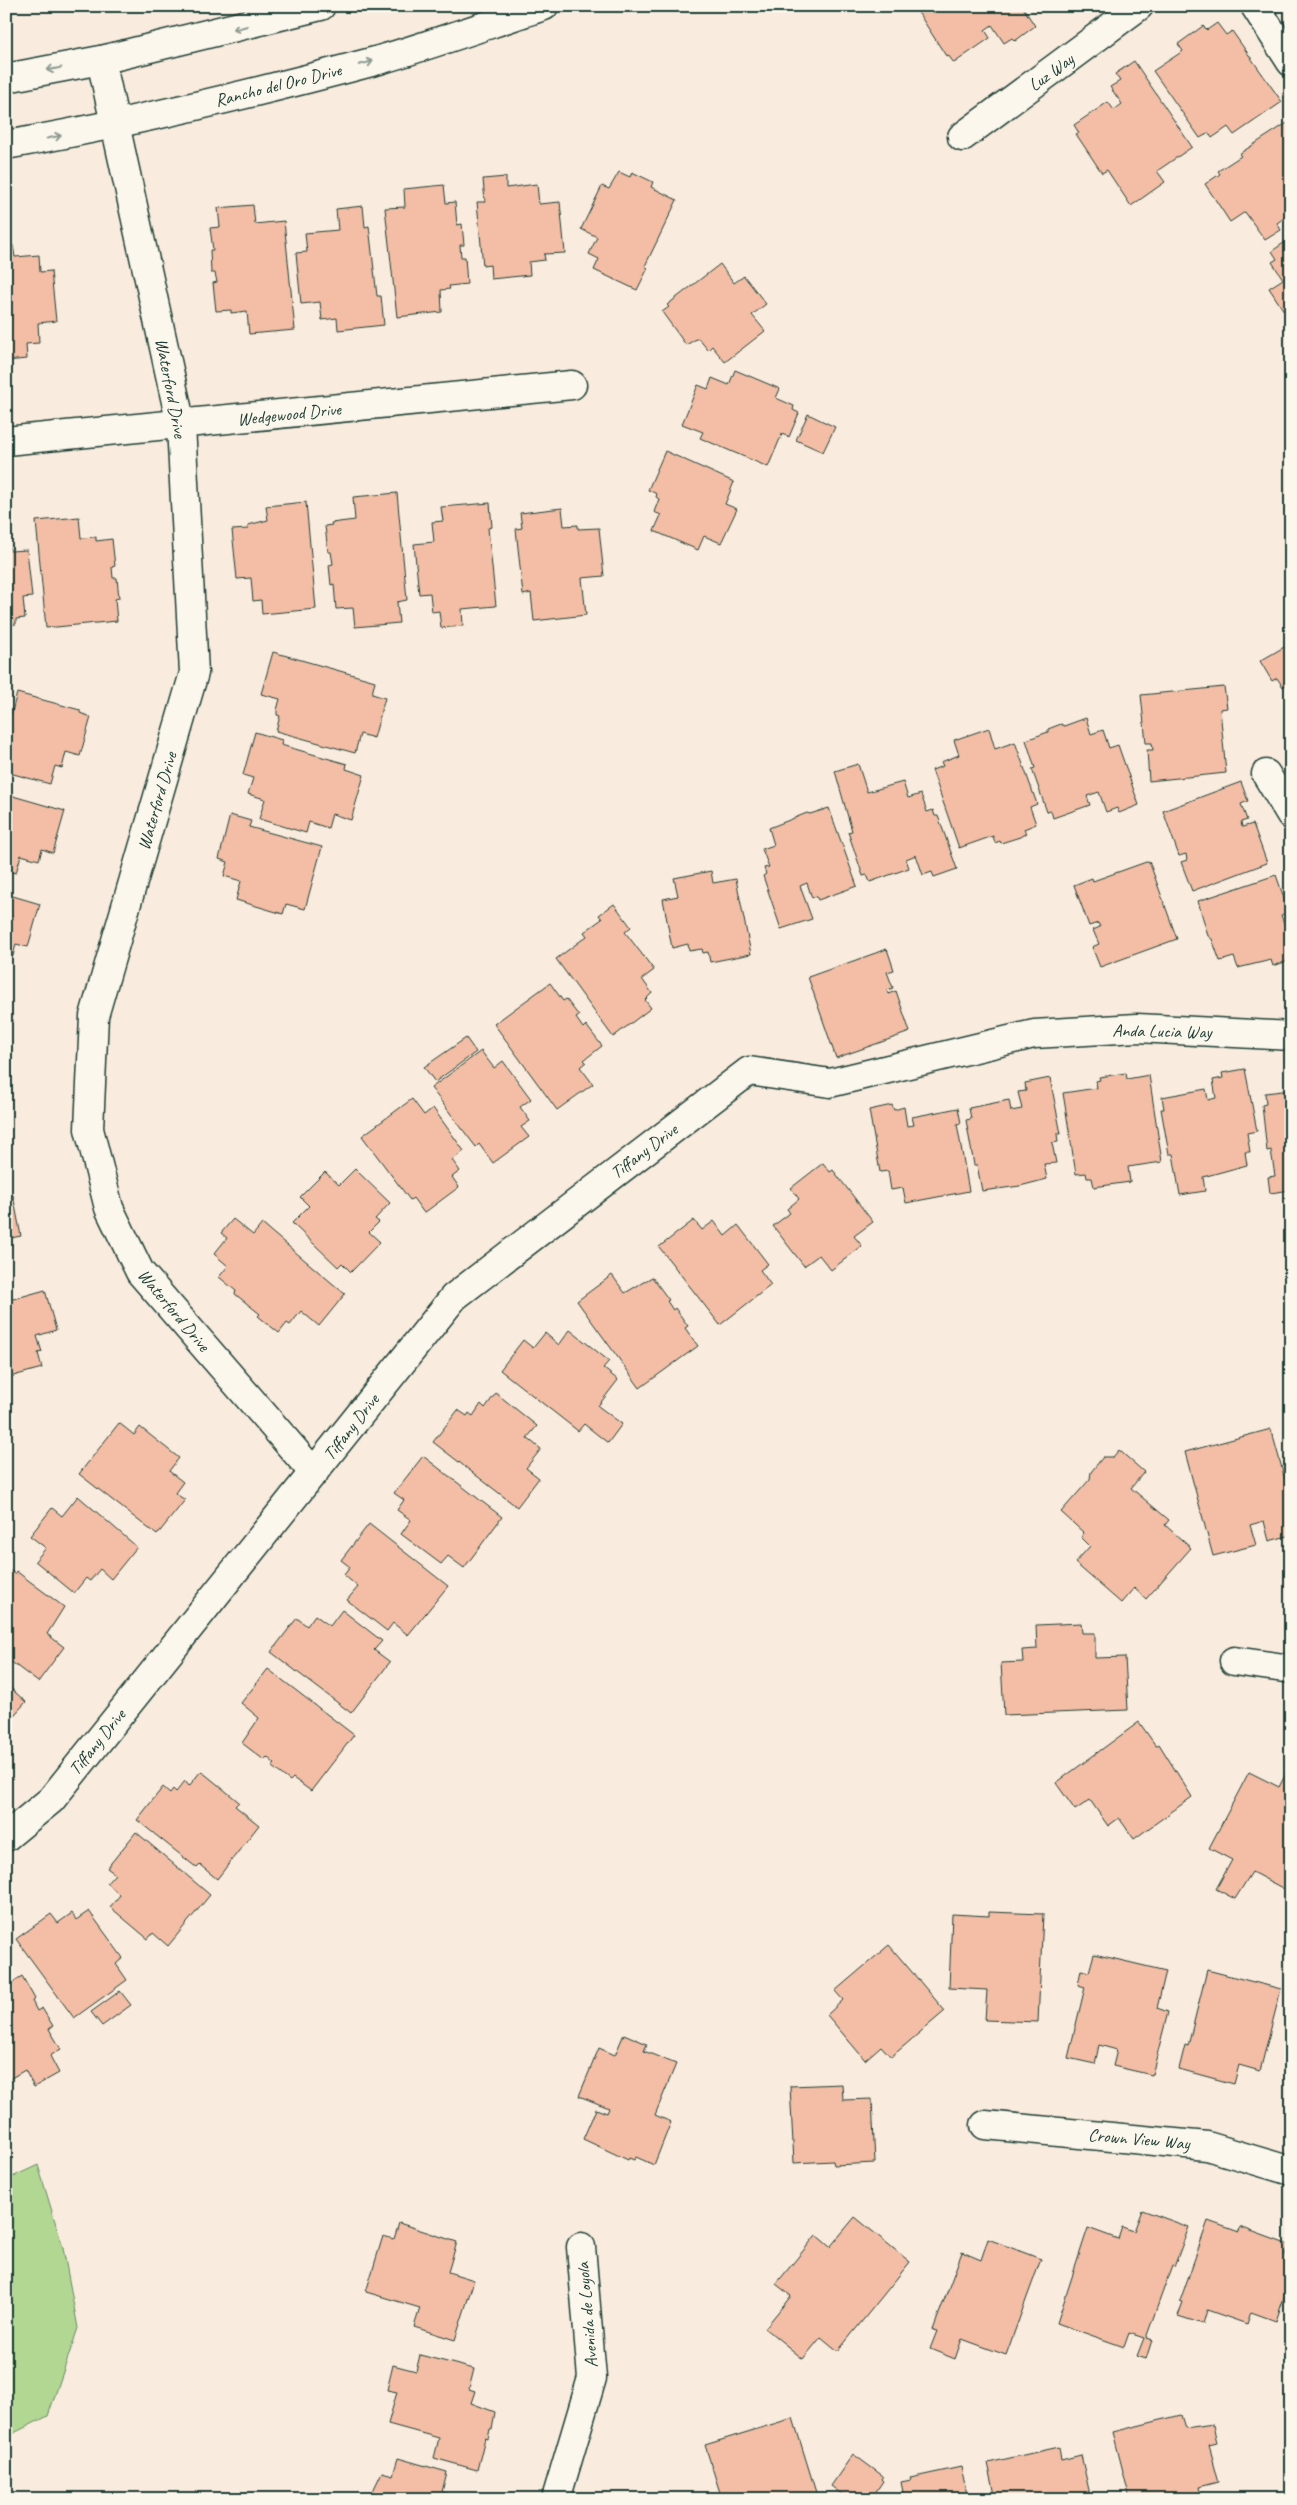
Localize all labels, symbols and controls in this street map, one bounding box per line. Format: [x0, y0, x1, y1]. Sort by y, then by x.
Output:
one-way arrow [232, 23, 248, 33]
street label: Luz Way [1024, 47, 1079, 96]
street label: Rancho del Oro Drive [213, 58, 345, 111]
one-way arrow [357, 58, 373, 67]
one-way arrow [46, 65, 62, 74]
one-way arrow [46, 131, 62, 141]
street label: Waterford Drive [151, 336, 192, 441]
street label: Wedgewood Drive [236, 398, 343, 430]
street label: Waterford Drive [133, 748, 182, 853]
street label: Anda Lucia Way [1112, 1019, 1214, 1043]
street label: Tiffany Drive [606, 1118, 683, 1183]
street label: Waterford Drive [133, 1264, 216, 1357]
street label: Tiffany Drive [318, 1388, 385, 1465]
street label: Tiffany Drive [64, 1704, 131, 1779]
street label: Crown View Way [1087, 2124, 1192, 2155]
street label: Avenida de Loyola [571, 2260, 603, 2369]

